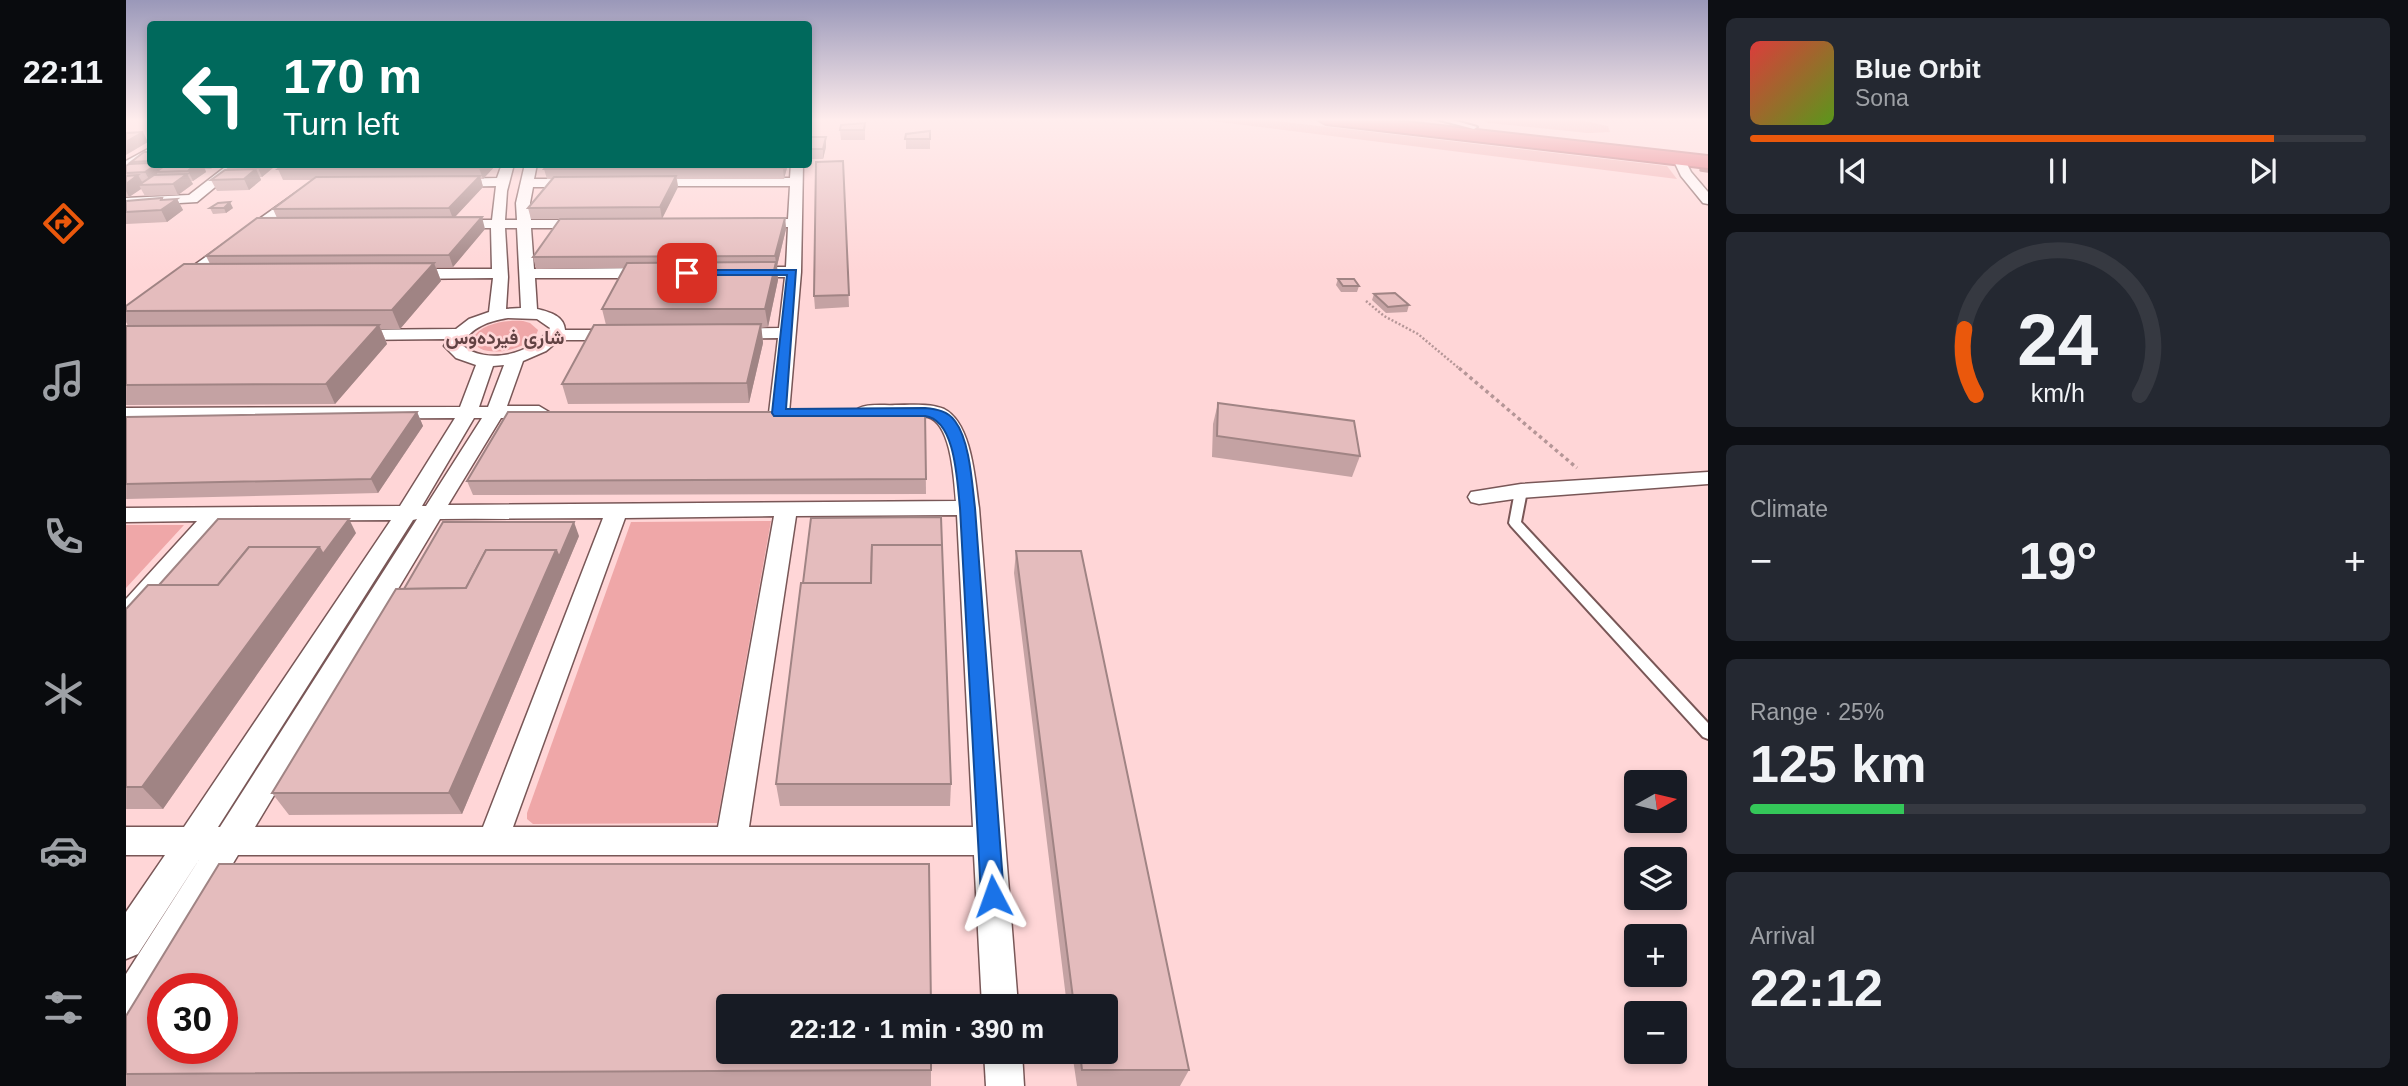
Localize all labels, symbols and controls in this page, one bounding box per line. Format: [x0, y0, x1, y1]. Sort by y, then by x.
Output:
icon: left [168, 49, 259, 140]
text: 170 m [283, 49, 422, 103]
text: 22:11 [23, 54, 103, 90]
text: Blue Orbit [1855, 54, 1981, 84]
text: Sona [1855, 85, 1909, 111]
text: Turn left [283, 106, 399, 142]
icon: previous [1834, 152, 1872, 190]
icon: pause [2039, 152, 2077, 190]
icon: next [2244, 152, 2282, 190]
icon: directions [39, 199, 88, 248]
pin [657, 243, 717, 303]
icon: arrive [668, 254, 706, 292]
text: 24 [2018, 300, 2099, 381]
district label: شاری فیردەوس [445, 327, 565, 350]
icon: music [39, 356, 88, 405]
text: km/h [2031, 379, 2085, 407]
text: Climate [1750, 496, 1828, 522]
icon: phone [39, 512, 88, 561]
text: 19° [2019, 532, 2097, 590]
text: − [1750, 540, 1772, 582]
text: + [2344, 540, 2366, 582]
icon: climate [39, 669, 88, 718]
text: Range · 25% [1750, 699, 1884, 725]
text: 125 km [1750, 735, 1926, 793]
north arrow [1624, 770, 1687, 833]
map controls [1624, 770, 1687, 1064]
icon: car [39, 826, 88, 875]
button: layers [1624, 847, 1687, 910]
position arrow [956, 859, 1030, 933]
text: Arrival [1750, 923, 1815, 949]
button: + [1624, 924, 1687, 987]
text: 22:12 [1750, 959, 1883, 1017]
speed limit sign: 30 [147, 973, 238, 1064]
icon: filters [39, 983, 88, 1032]
button: − [1624, 1001, 1687, 1064]
text: 22:12 · 1 min · 390 m [790, 1014, 1044, 1044]

